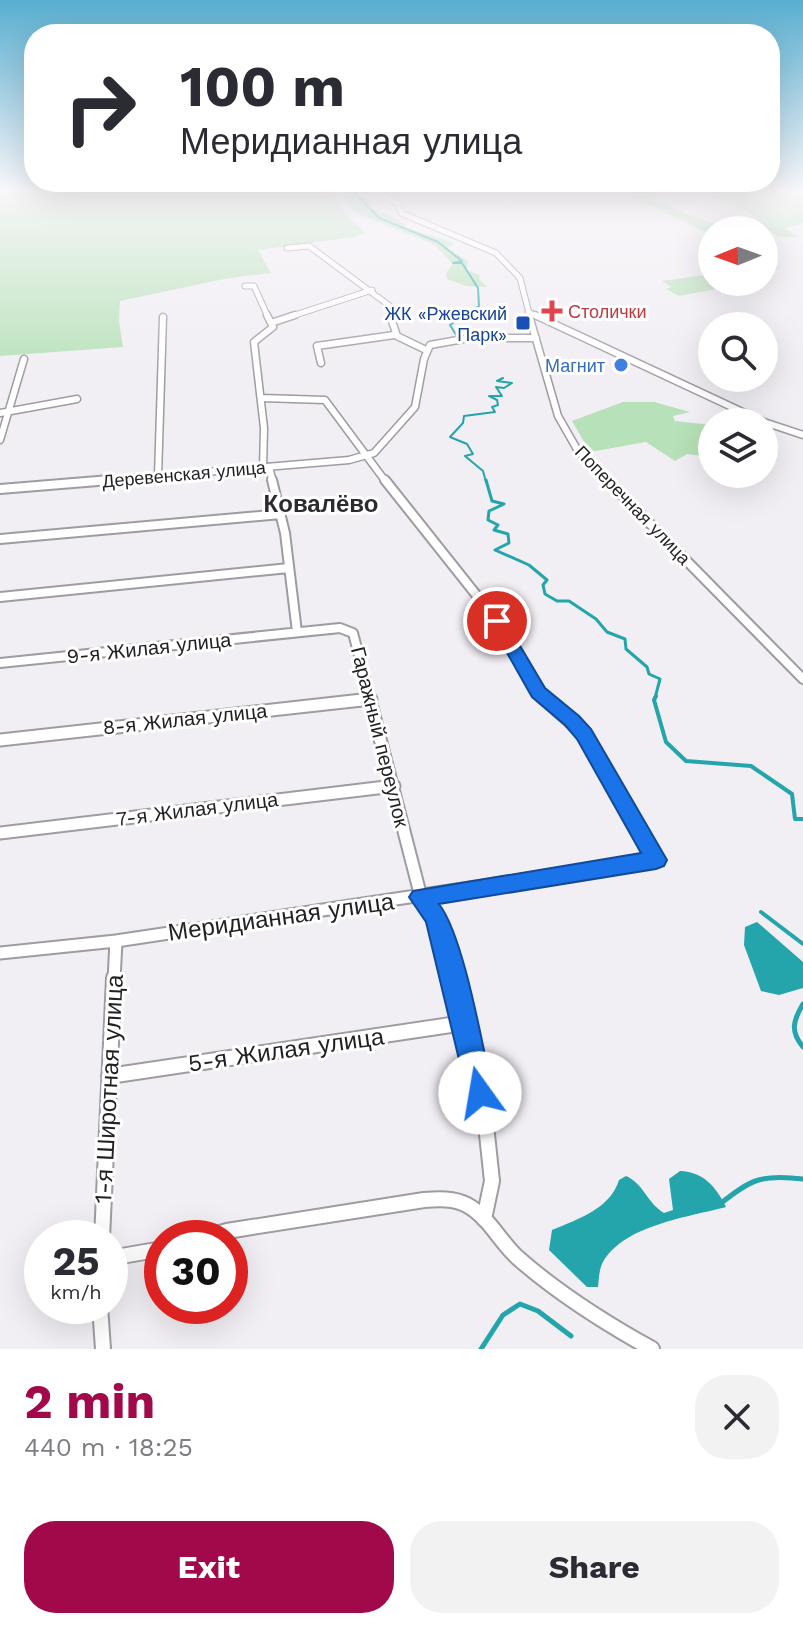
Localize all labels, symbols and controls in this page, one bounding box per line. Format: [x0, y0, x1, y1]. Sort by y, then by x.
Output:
text: 100 m [180, 54, 345, 120]
icon: right [48, 56, 152, 160]
text: Меридианная улица [180, 121, 522, 163]
north arrow [698, 216, 778, 296]
map controls [698, 216, 778, 488]
place label: Столички [568, 301, 647, 322]
marker: Столички [543, 302, 561, 320]
place label: ЖК «Ржевский Парк» [384, 303, 507, 345]
button: search [698, 312, 778, 392]
marker: ЖК «Ржевский Парк» [514, 314, 532, 332]
place label: Магнит [545, 355, 605, 376]
marker: Магнит [612, 356, 630, 374]
button: layers [698, 408, 778, 488]
street label: Поперечная улица [571, 441, 696, 569]
street label: Деревенская улица [101, 456, 268, 492]
district label: Ковалёво [264, 490, 378, 518]
pin [463, 587, 531, 655]
icon: arrive [475, 599, 519, 643]
street label: 9-я Жилая улица [66, 627, 233, 669]
street label: Гаражный переулок [346, 644, 414, 830]
street label: 8-я Жилая улица [102, 698, 269, 740]
street label: 7-я Жилая улица [115, 787, 280, 831]
street label: Меридианная улица [166, 887, 397, 947]
street label: 1-я Широтная улица [89, 973, 129, 1204]
street label: 5-я Жилая улица [186, 1022, 386, 1078]
position arrow [438, 1051, 522, 1135]
speed limit sign: 30 [144, 1220, 248, 1324]
text: 25 [52, 1238, 100, 1285]
text: km/h [50, 1280, 102, 1304]
text: 2 min [24, 1373, 155, 1430]
button: close [695, 1375, 779, 1459]
text: 440 m · 18:25 [24, 1432, 193, 1462]
button: Exit [24, 1521, 394, 1613]
button: Share [410, 1521, 779, 1613]

